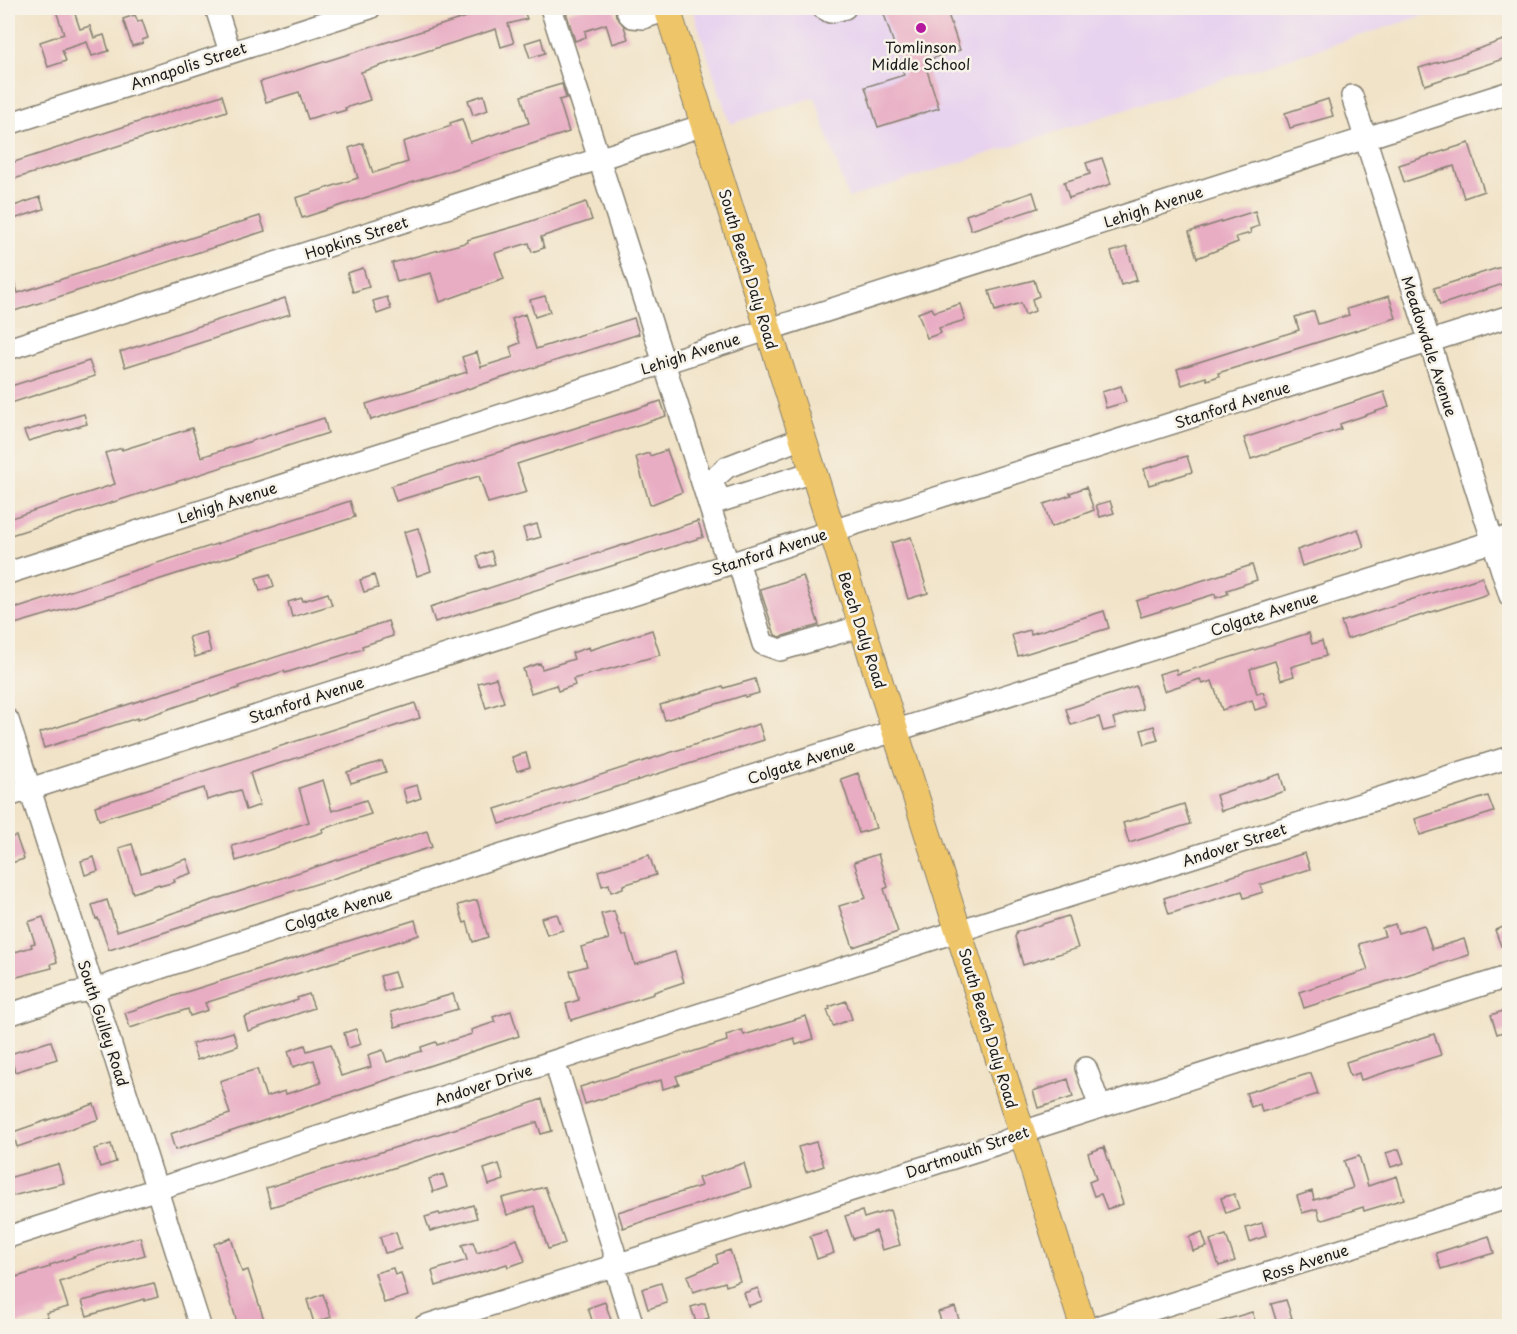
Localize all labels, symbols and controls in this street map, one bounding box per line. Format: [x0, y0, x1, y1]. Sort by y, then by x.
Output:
marker: Tomlinson Middle School [914, 21, 928, 35]
street label: Annapolis Street [127, 35, 249, 95]
place label: Tomlinson Middle School [872, 35, 970, 75]
street label: Lehigh Avenue [1101, 179, 1205, 233]
street label: South Beech Daly Road [714, 186, 784, 352]
street label: Hopkins Street [301, 209, 411, 265]
street label: Meadowdale Avenue [1396, 273, 1464, 419]
street label: Lehigh Avenue [638, 326, 742, 380]
street label: Stanford Avenue [1171, 375, 1293, 433]
street label: Lehigh Avenue [175, 475, 279, 529]
street label: Stanford Avenue [708, 522, 830, 580]
street label: Beech Daly Road [833, 569, 893, 691]
street label: Colgate Avenue [1207, 585, 1321, 641]
street label: Stanford Avenue [245, 670, 367, 728]
street label: Colgate Avenue [744, 733, 858, 789]
street label: Andover Street [1179, 816, 1289, 872]
street label: Colgate Avenue [281, 881, 395, 937]
street label: South Beech Daly Road [954, 945, 1024, 1111]
street label: South Gulley Road [73, 957, 135, 1089]
street label: Andover Drive [431, 1057, 535, 1111]
street label: Dartmouth Street [902, 1119, 1032, 1183]
street label: Ross Avenue [1259, 1237, 1351, 1287]

